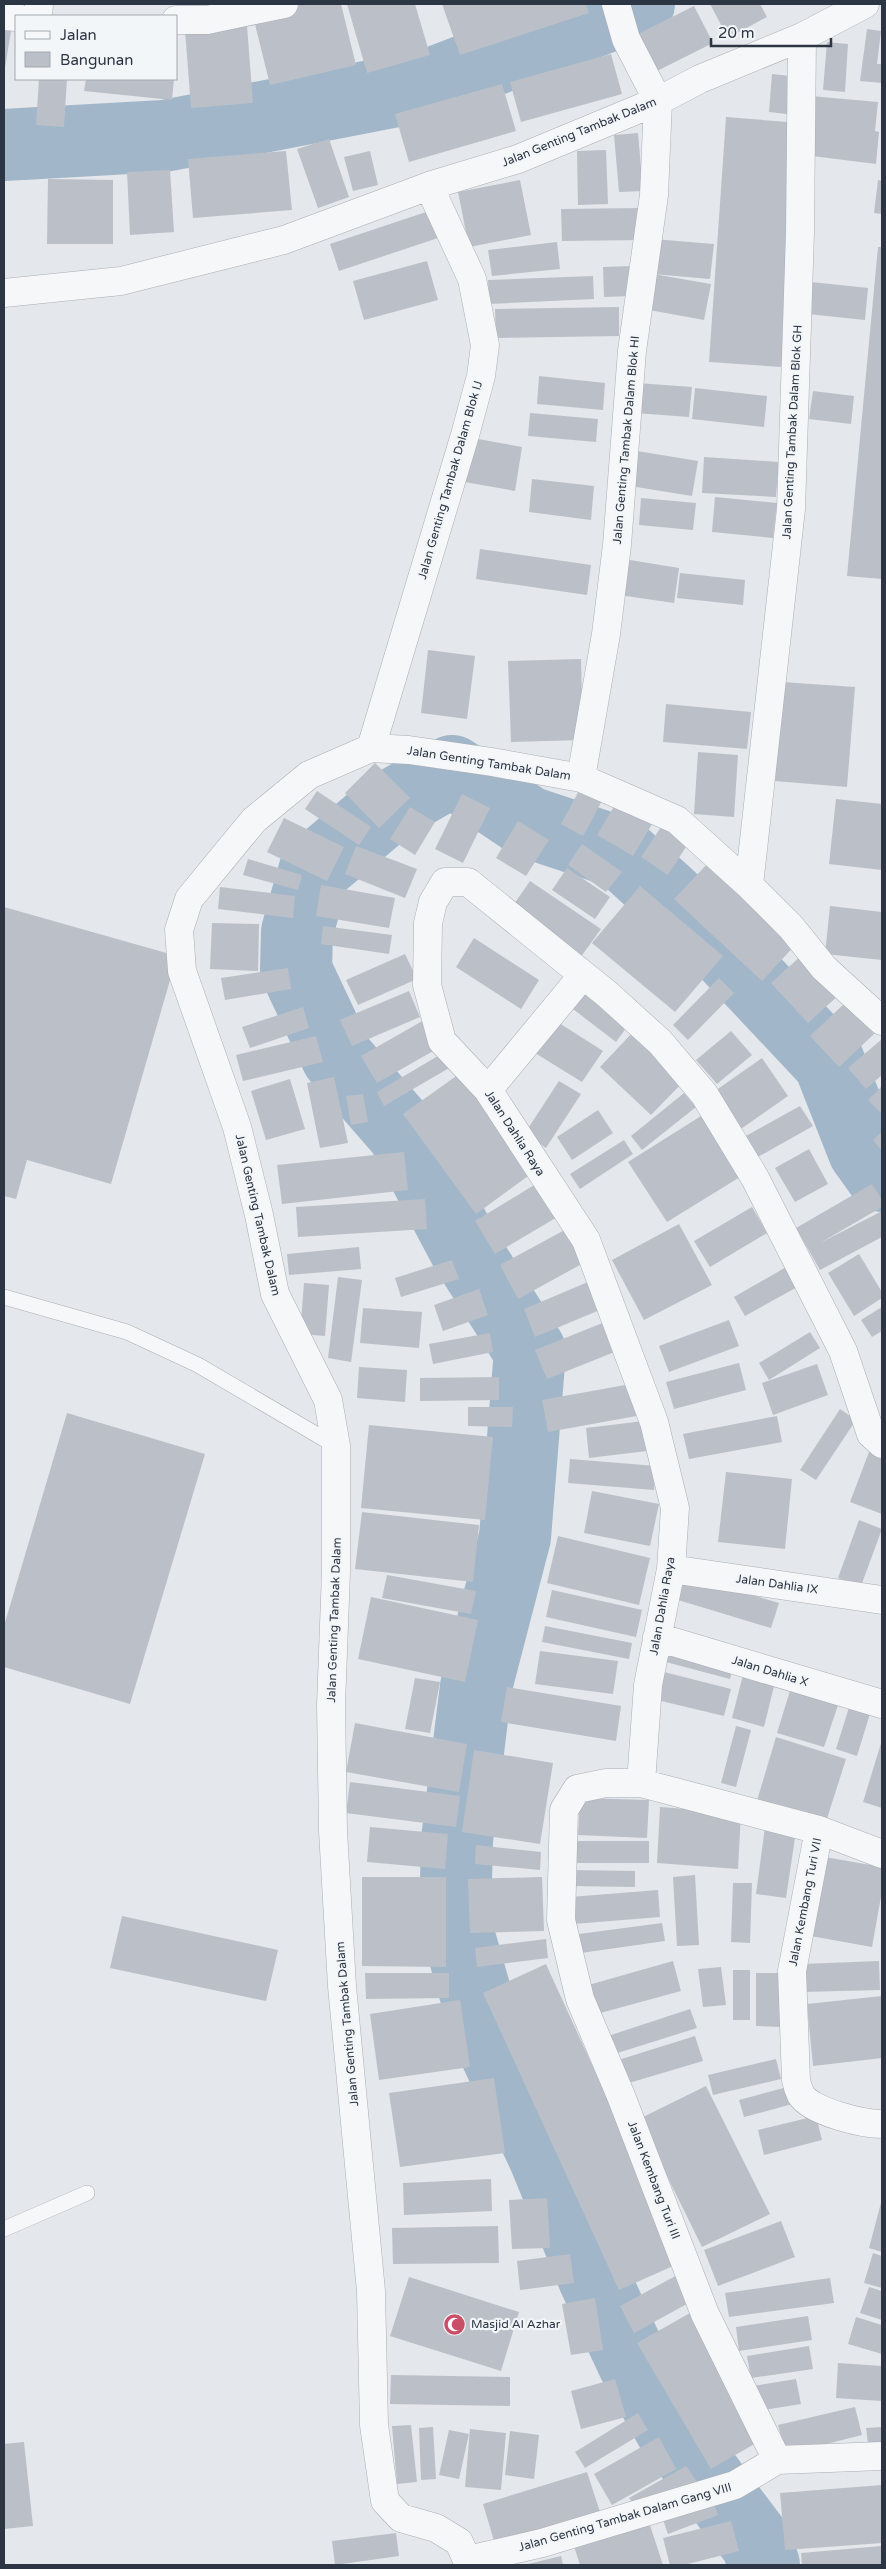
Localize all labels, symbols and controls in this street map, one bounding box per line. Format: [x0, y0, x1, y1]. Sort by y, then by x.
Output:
legend [15, 15, 178, 80]
scale bar [711, 15, 831, 47]
text: 20 m [718, 24, 755, 42]
text: Jalan [60, 26, 97, 44]
text: Bangunan [60, 51, 133, 69]
street label: Jalan Genting Tambak Dalam [500, 94, 658, 170]
street label: Jalan Genting Tambak Dalam Blok GH [779, 324, 805, 540]
street label: Jalan Genting Tambak Dalam Blok HI [610, 335, 642, 545]
street label: Jalan Genting Tambak Dalam Blok IJ [415, 379, 485, 581]
street label: Jalan Genting Tambak Dalam [406, 743, 572, 783]
street label: Jalan Dahlia Raya [482, 1087, 548, 1179]
street label: Jalan Genting Tambak Dalam [233, 1133, 283, 1297]
street label: Jalan Genting Tambak Dalam [324, 1537, 344, 1703]
street label: Jalan Dahlia Raya [646, 1556, 678, 1656]
street label: Jalan Dahlia IX [735, 1571, 819, 1597]
street label: Jalan Dahlia X [730, 1653, 810, 1689]
street label: Jalan Kembang Turi VII [786, 1837, 824, 1967]
street label: Jalan Genting Tambak Dalam [333, 1941, 361, 2107]
street label: Jalan Kembang Turi III [625, 2119, 683, 2241]
mosque icon: Masjid Al Azhar [443, 2312, 467, 2336]
place label: Masjid Al Azhar [471, 2317, 561, 2331]
street label: Jalan Genting Tambak Dalam Gang VIII [517, 2480, 733, 2554]

